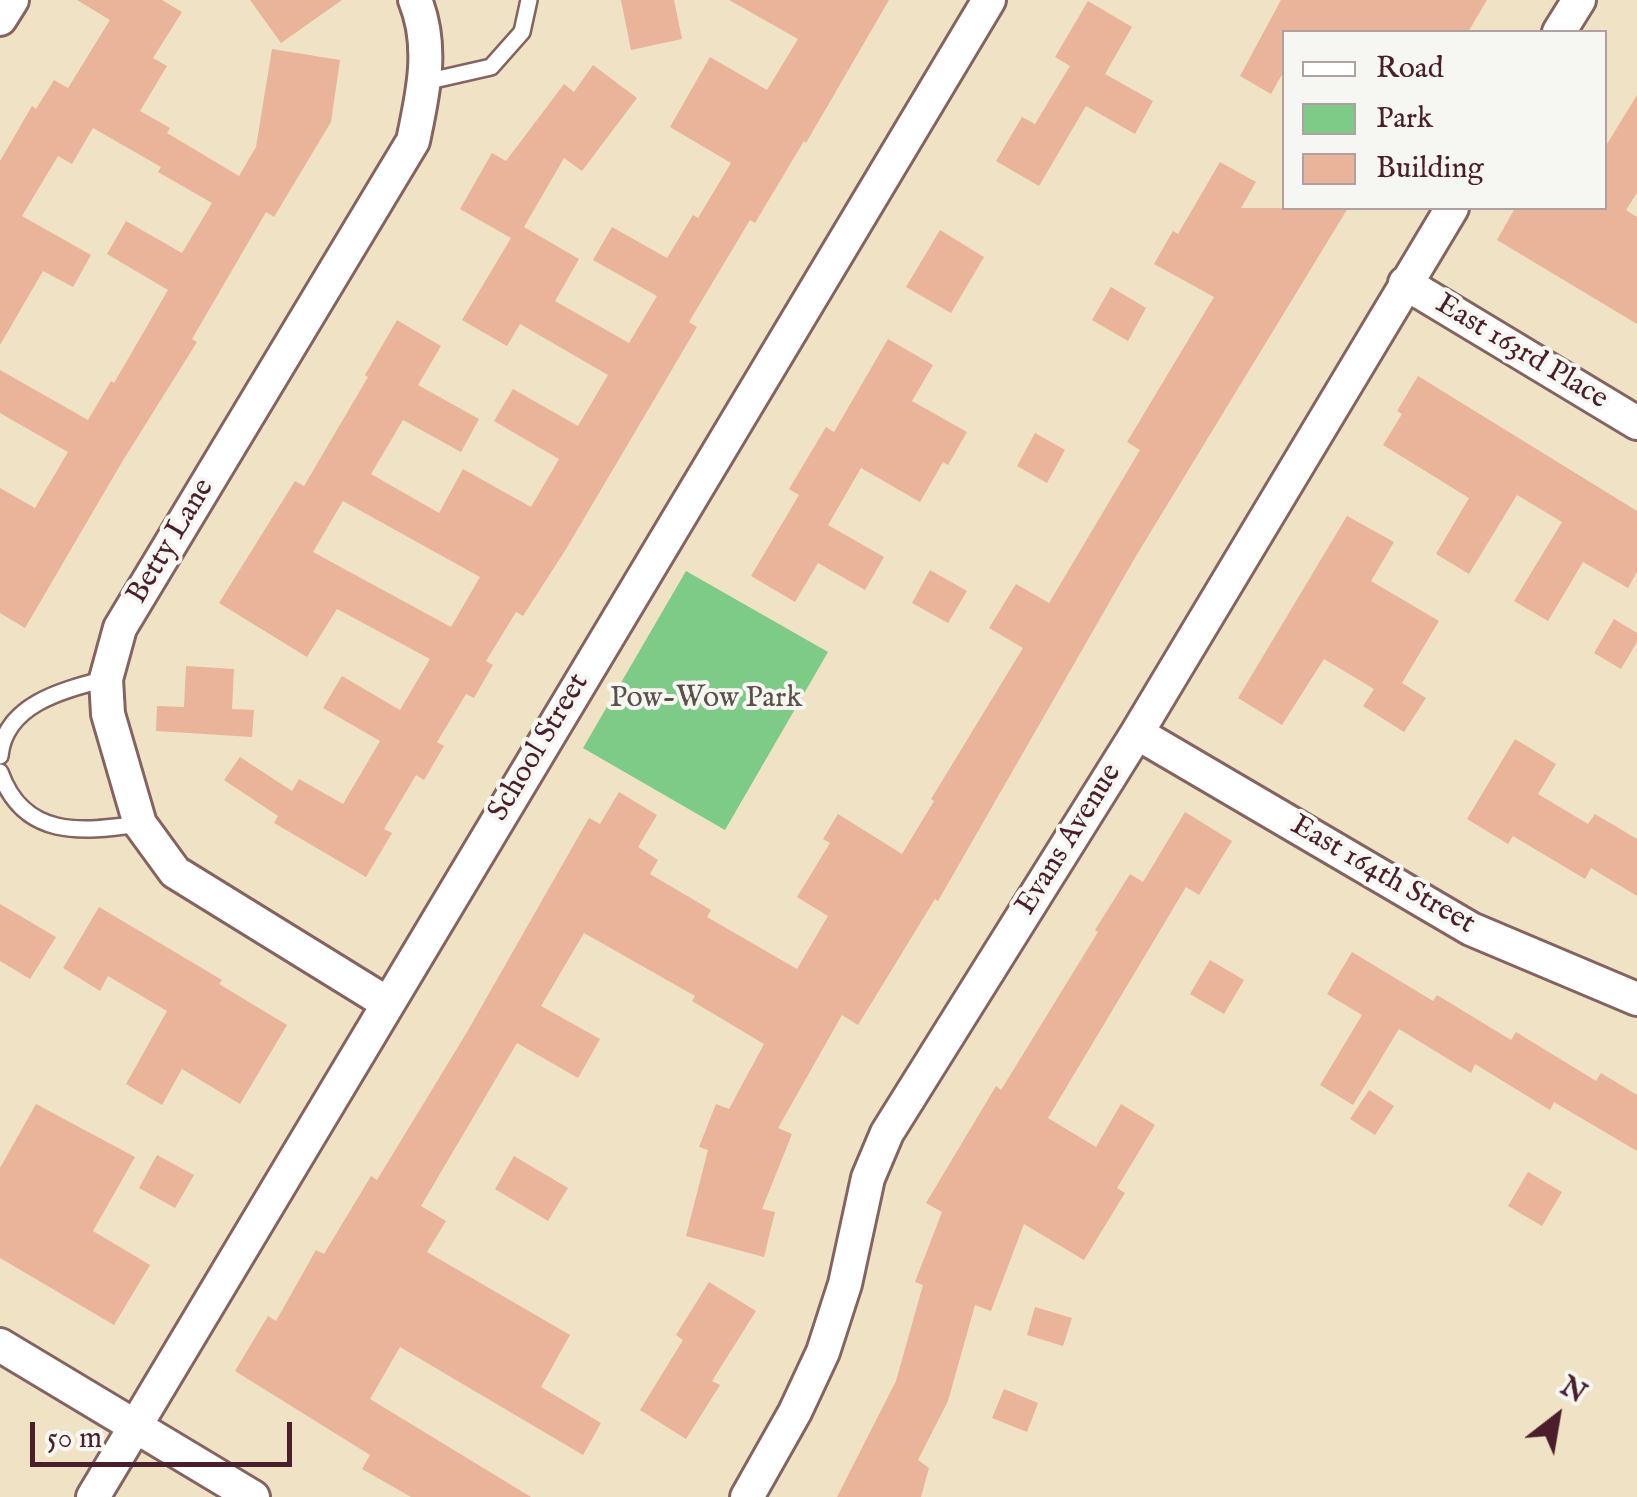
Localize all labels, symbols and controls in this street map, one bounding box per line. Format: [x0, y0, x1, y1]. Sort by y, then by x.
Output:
legend [1282, 30, 1607, 210]
text: Road [1376, 50, 1444, 88]
text: Park [1376, 100, 1433, 138]
text: Building [1376, 150, 1484, 188]
street label: East 163rd Place [1428, 287, 1614, 419]
street label: Betty Lane [121, 473, 223, 611]
street label: School Street [482, 668, 598, 828]
park label: Pow-Wow Park [610, 682, 802, 718]
street label: Evans Avenue [1009, 758, 1131, 922]
street label: East 164th Street [1283, 809, 1481, 943]
north arrow [1507, 1367, 1607, 1467]
text: N [1553, 1370, 1592, 1412]
scale bar [35, 1402, 298, 1464]
text: 50 m [47, 1420, 102, 1458]

